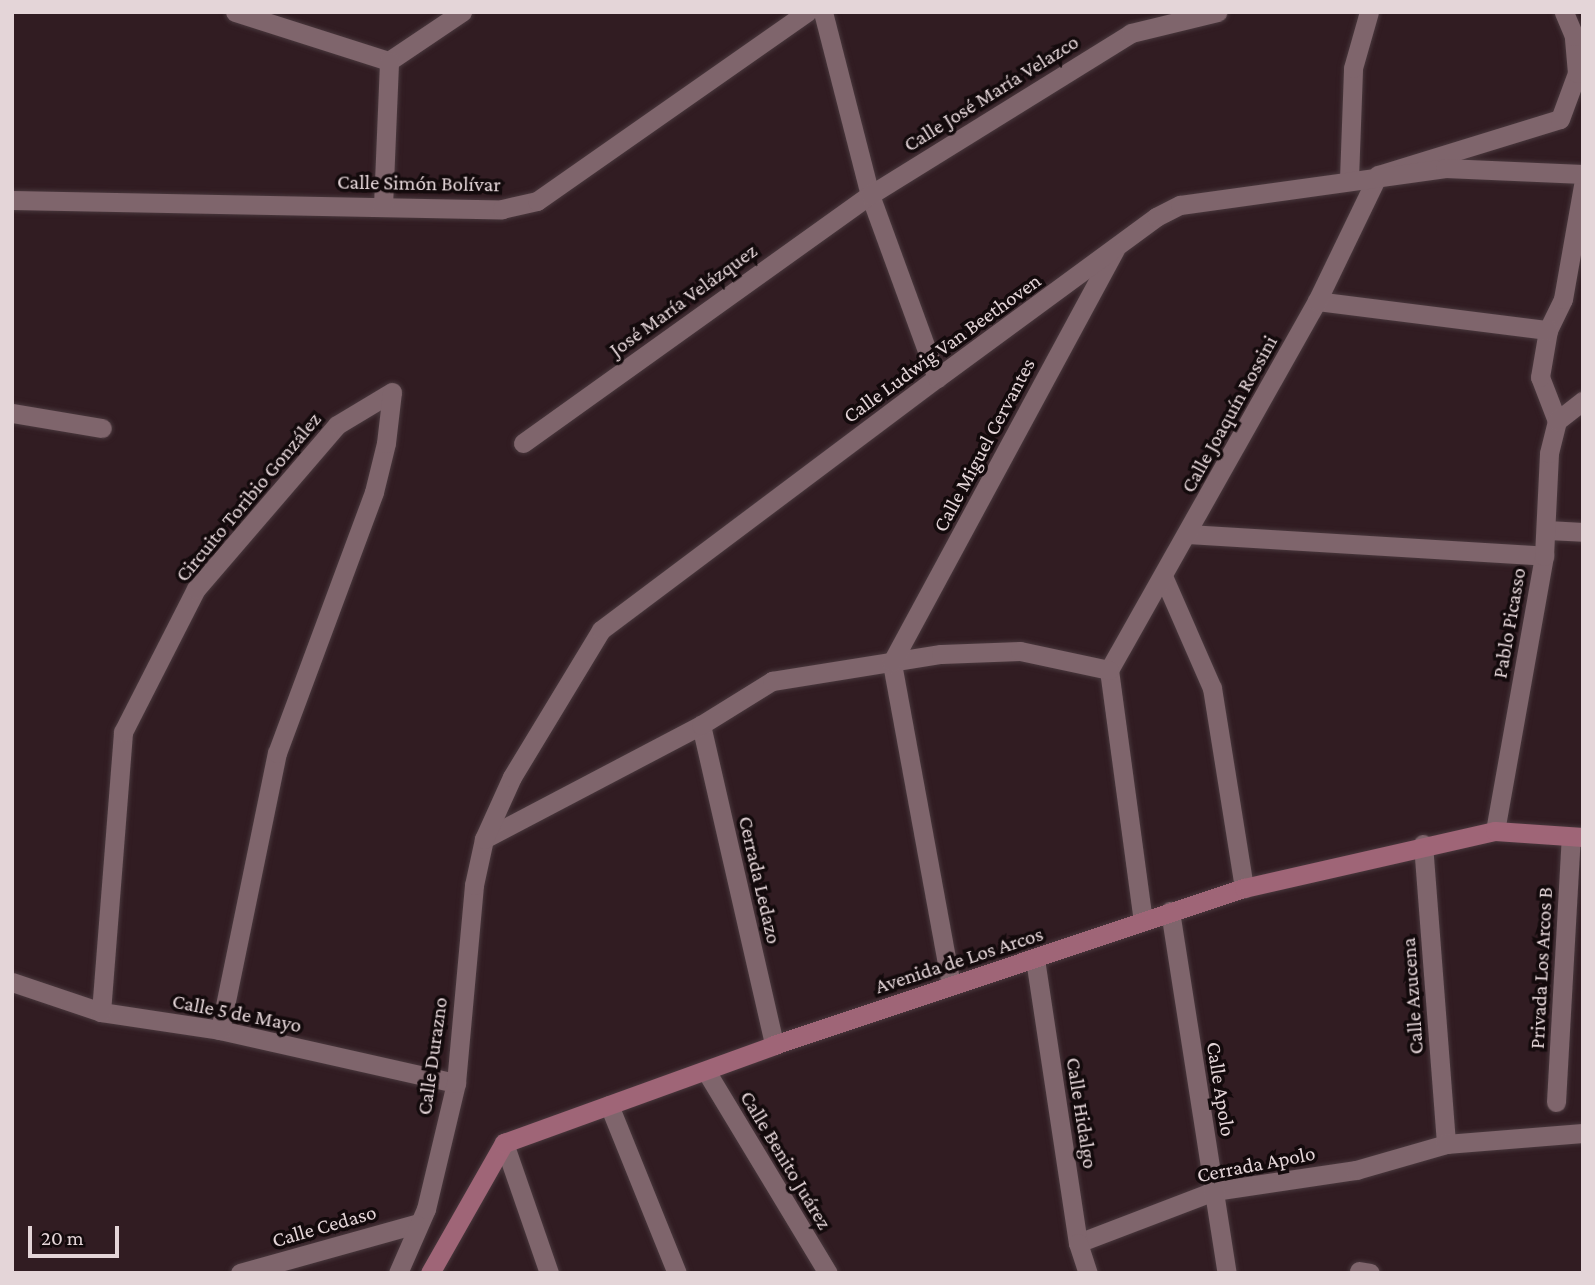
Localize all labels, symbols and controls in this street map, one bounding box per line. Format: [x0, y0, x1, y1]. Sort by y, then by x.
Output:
street label: Calle José María Velazco [899, 29, 1083, 157]
street label: Calle Simón Bolívar [337, 169, 501, 197]
street label: José María Velázquez [604, 238, 762, 362]
street label: Calle Ludwig Van Beethoven [838, 268, 1046, 428]
street label: Calle Joaquín Rossini [1175, 331, 1283, 497]
street label: Calle Miguel Cervantes [928, 354, 1040, 536]
street label: Circuito Toribio González [170, 407, 326, 587]
street label: Pablo Picasso [1487, 566, 1531, 680]
street label: Cerrada Ledazo [733, 814, 787, 946]
street label: Privada Los Arcos B [1524, 886, 1558, 1050]
street label: Avenida de Los Arcos [872, 921, 1046, 999]
street label: Calle Azucena [1395, 937, 1429, 1055]
street label: Calle 5 de Mayo [170, 988, 304, 1038]
street label: Calle Durazno [411, 995, 453, 1117]
street label: Calle Apolo [1201, 1040, 1241, 1138]
street label: Calle Hidalgo [1061, 1056, 1103, 1170]
street label: Calle Benito Juárez [735, 1086, 837, 1234]
street label: Cerrada Apolo [1195, 1140, 1317, 1188]
street label: Calle Cedaso [269, 1199, 379, 1253]
scale bar [32, 1212, 122, 1256]
text: 20 m [41, 1226, 84, 1250]

